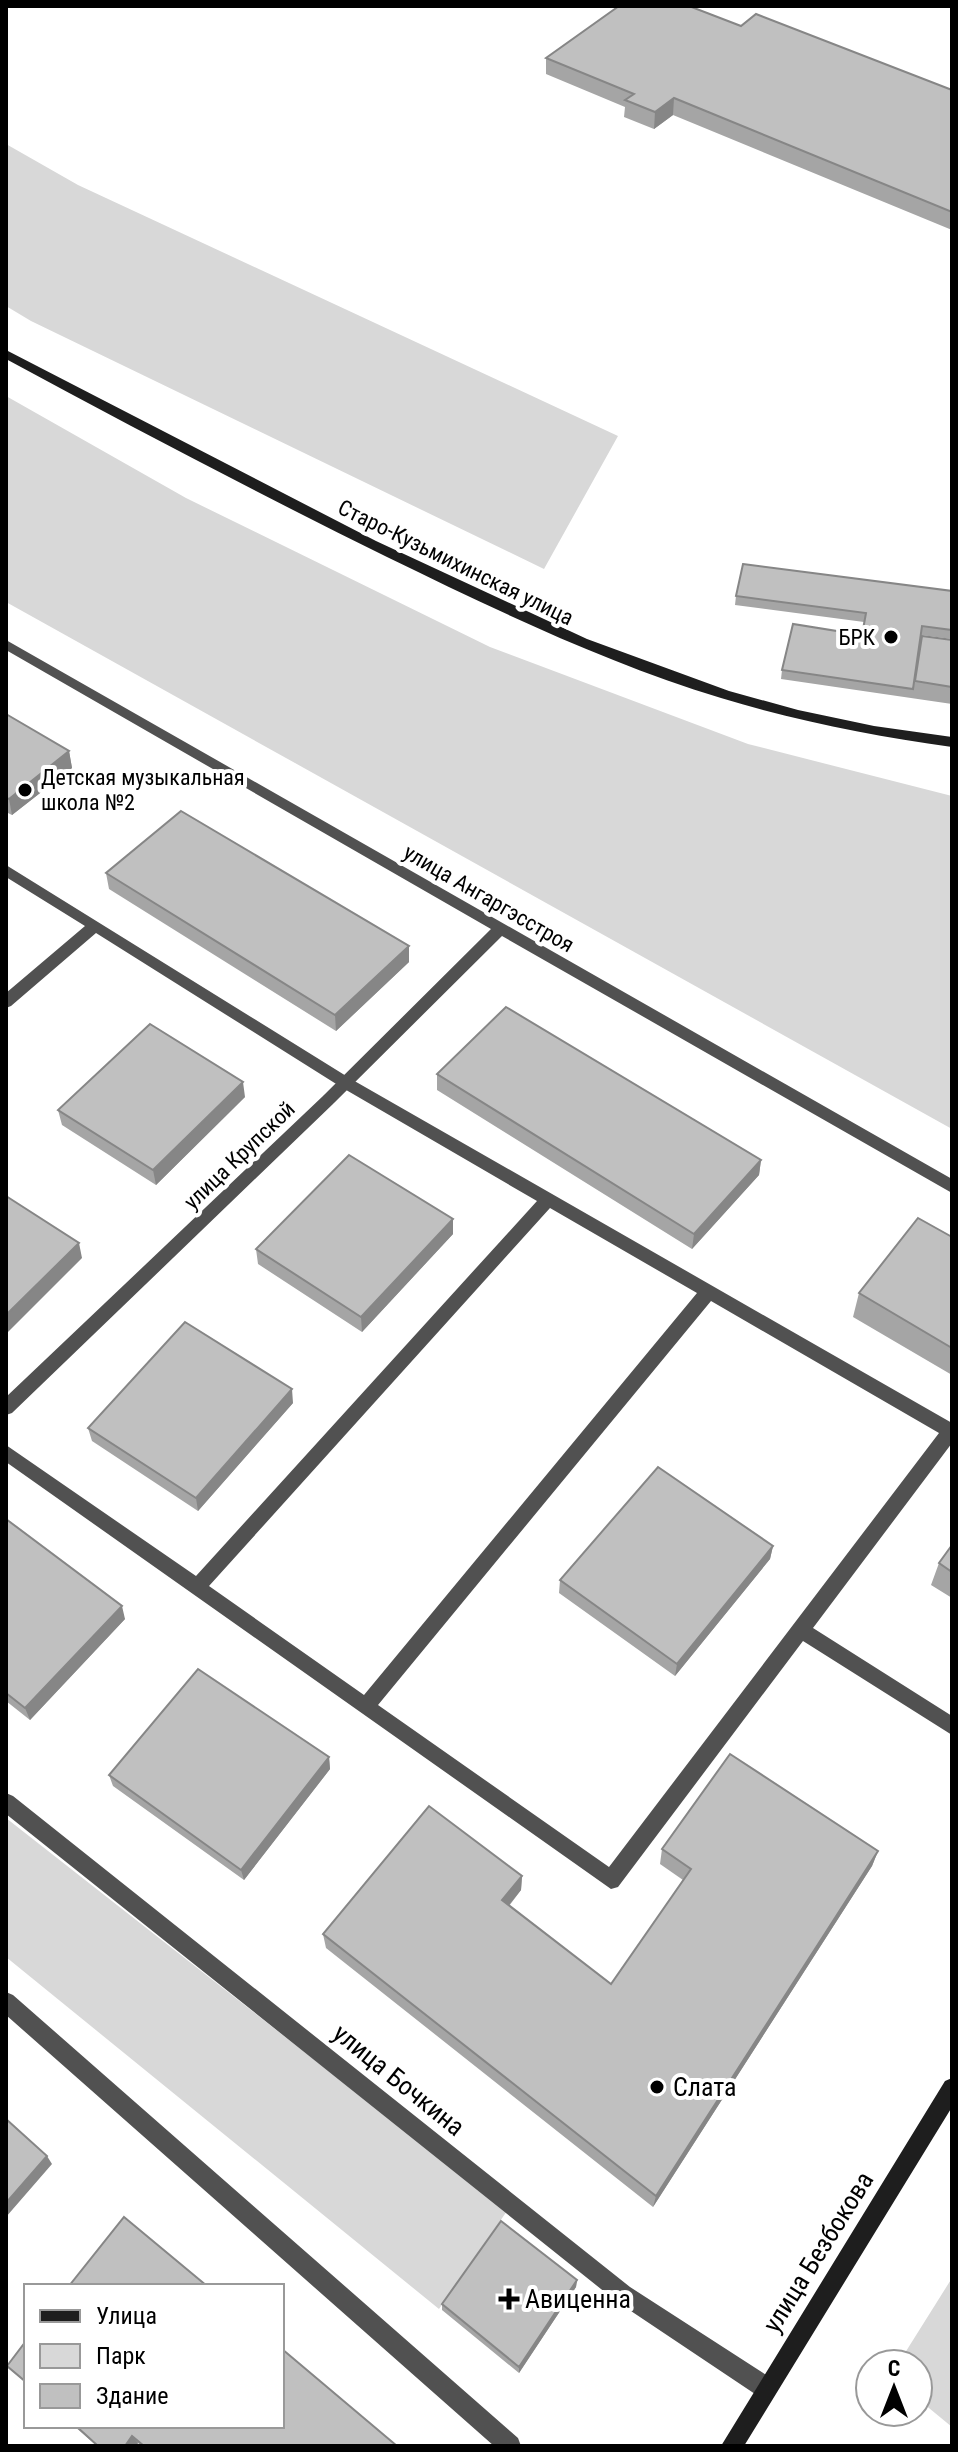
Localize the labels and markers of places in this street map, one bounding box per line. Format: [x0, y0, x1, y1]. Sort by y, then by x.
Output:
place label: БРК [838, 625, 876, 650]
marker: БРК [882, 628, 900, 646]
place label: Детская музыкальная школа №2 [41, 765, 245, 815]
marker: Детская музыкальная школа №2 [16, 781, 34, 799]
place label: Слата [673, 2072, 737, 2102]
marker: Слата [648, 2078, 666, 2096]
place label: Авиценна [525, 2284, 631, 2314]
marker: Авиценна [500, 2290, 518, 2308]

